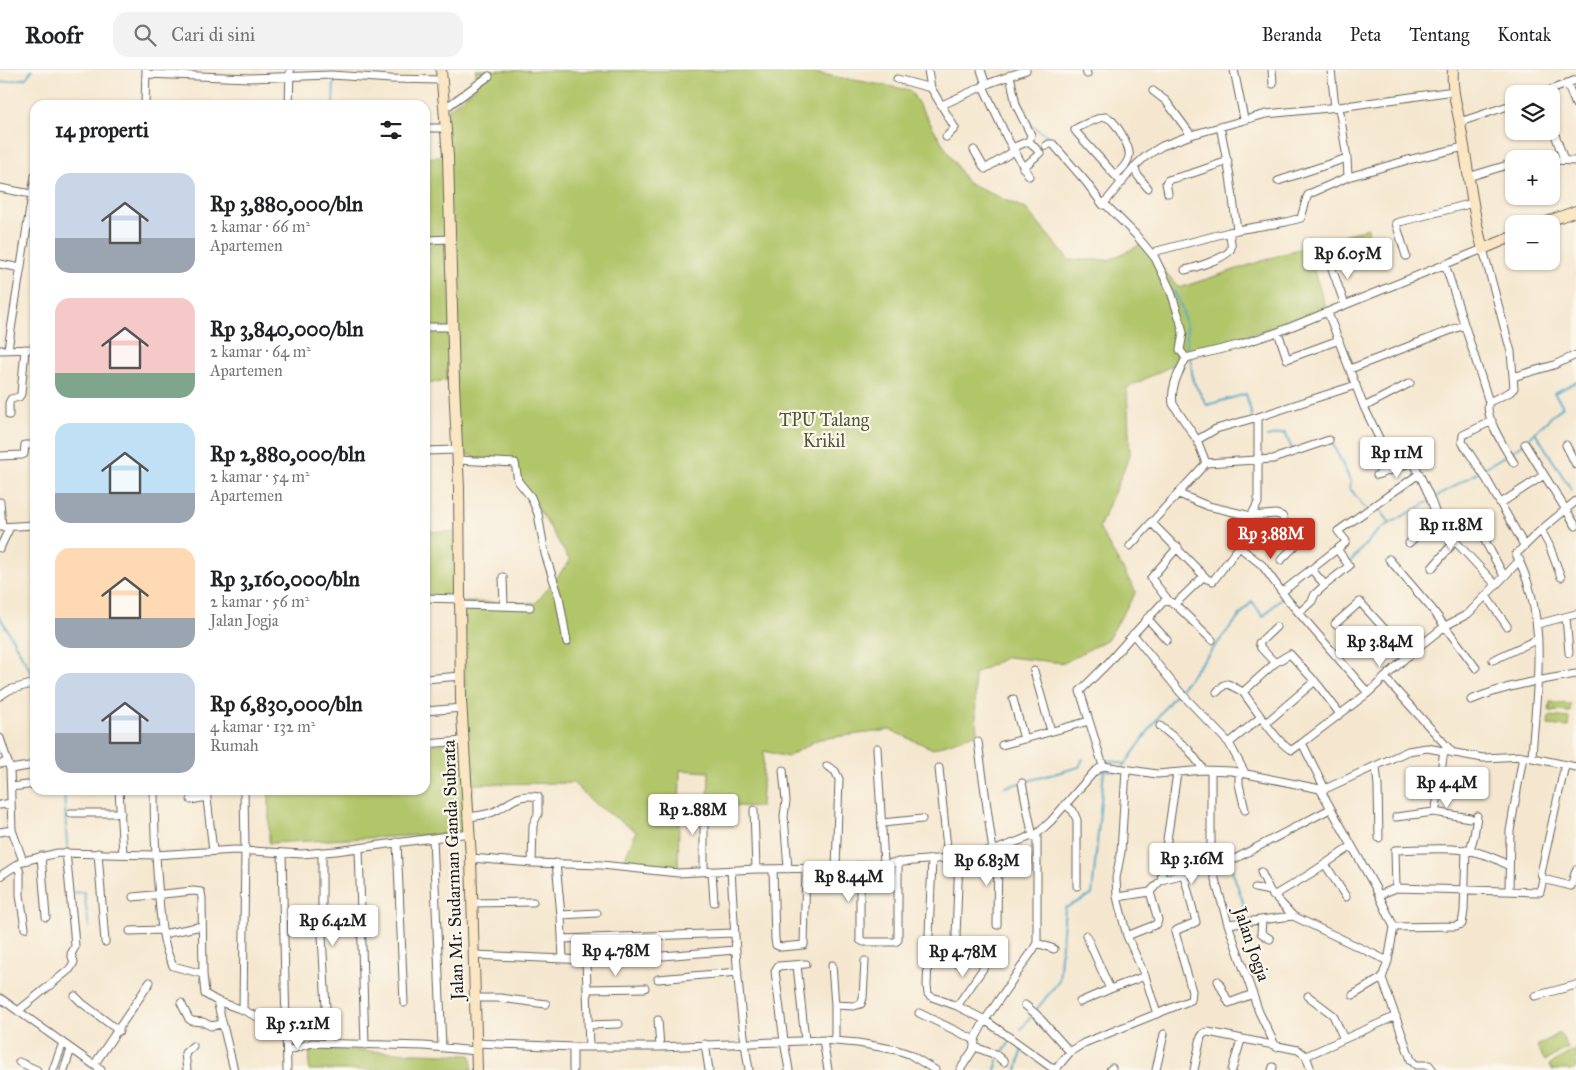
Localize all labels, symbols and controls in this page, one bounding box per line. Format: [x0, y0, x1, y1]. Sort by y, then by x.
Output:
search box [113, 12, 463, 57]
text: Roofr [25, 20, 83, 50]
icon: search [131, 21, 159, 49]
text: Cari di sini [171, 23, 255, 46]
text: Beranda [1262, 24, 1322, 46]
text: Peta [1350, 24, 1381, 46]
text: Tentang [1409, 24, 1469, 46]
text: Kontak [1497, 24, 1551, 46]
map controls [1505, 85, 1560, 270]
button: layers [1505, 85, 1560, 140]
icon: filters [377, 116, 405, 144]
text: 14 properti [55, 117, 149, 143]
button: + [1505, 150, 1560, 205]
text: Rp 3,880,000/bln [210, 191, 363, 217]
icon: home [95, 193, 155, 253]
button: − [1505, 215, 1560, 270]
text: 2 kamar · 66 m² [210, 217, 310, 236]
text: Apartemen [210, 236, 283, 255]
pin: Rp 6.05M [1296, 238, 1400, 280]
text: Rp 6.05M [1314, 244, 1382, 263]
text: Rp 3,840,000/bln [210, 316, 364, 342]
icon: home [95, 318, 155, 378]
text: 2 kamar · 64 m² [210, 342, 311, 361]
text: Apartemen [210, 361, 283, 380]
park label: TPU Talang Krikil [779, 409, 870, 452]
pin: Rp 11M [1356, 436, 1438, 479]
text: Rp 2,880,000/bln [210, 441, 365, 467]
icon: home [95, 443, 155, 503]
text: Rp 11M [1371, 443, 1423, 462]
text: 2 kamar · 54 m² [210, 467, 310, 486]
text: Apartemen [210, 486, 283, 505]
pin: Rp 11.8M [1399, 508, 1503, 551]
text: Rp 11.8M [1419, 515, 1483, 534]
pin: Rp 3.88M [1219, 518, 1323, 560]
text: Rp 3.88M [1238, 524, 1304, 543]
text: Rp 3,160,000/bln [210, 566, 360, 592]
icon: home [95, 568, 155, 628]
text: 2 kamar · 56 m² [210, 592, 309, 611]
text: Jalan Jogja [210, 611, 278, 630]
pin: Rp 3.84M [1328, 626, 1432, 668]
text: Rp 3.84M [1347, 632, 1413, 651]
text: Rp 6,830,000/bln [210, 691, 363, 717]
icon: home [95, 693, 155, 753]
text: 4 kamar · 132 m² [210, 717, 315, 736]
text: Rumah [210, 736, 259, 755]
street label: Jalan Mr. Sudarman Ganda Subrata [437, 739, 470, 1003]
pin: Rp 4.4M [1401, 766, 1493, 809]
text: Rp 4.4M [1417, 773, 1477, 792]
pin: Rp 2.88M [641, 794, 745, 836]
text: Rp 2.88M [659, 800, 727, 819]
pin: Rp 3.16M [1140, 842, 1244, 885]
pin: Rp 6.83M [935, 844, 1039, 887]
text: Rp 3.16M [1160, 849, 1224, 868]
text: Rp 6.83M [954, 851, 1020, 870]
pin: Rp 8.44M [797, 860, 901, 903]
text: Rp 8.44M [814, 867, 884, 886]
street label: Jalan Jogja [1227, 902, 1275, 985]
pin: Rp 6.42M [281, 904, 385, 947]
text: Rp 6.42M [299, 911, 367, 930]
pin: Rp 4.78M [564, 934, 668, 977]
pin: Rp 4.78M [911, 936, 1015, 978]
text: Rp 4.78M [582, 941, 650, 960]
text: Rp 4.78M [929, 942, 997, 961]
pin: Rp 5.21M [246, 1008, 350, 1050]
text: Rp 5.21M [266, 1014, 330, 1033]

